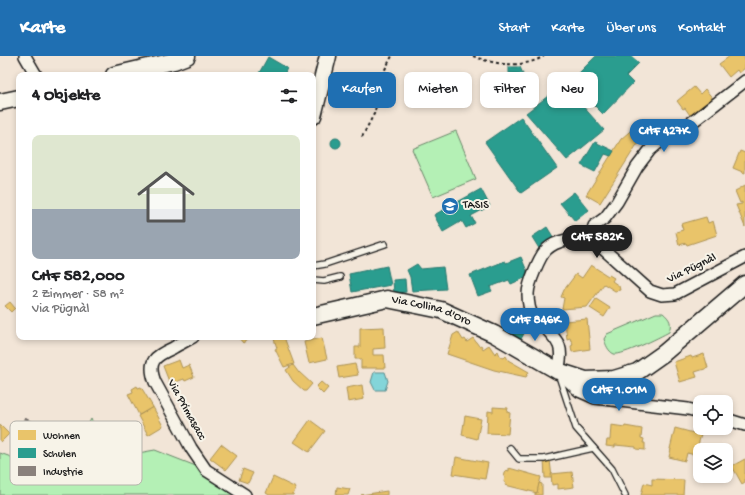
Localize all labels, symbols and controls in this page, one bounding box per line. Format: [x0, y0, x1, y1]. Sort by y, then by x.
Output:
text: Karte [20, 17, 65, 40]
text: Start [499, 20, 529, 37]
text: Karte [551, 20, 585, 37]
text: Über uns [607, 20, 656, 37]
text: Kontakt [678, 20, 725, 37]
chip: Kaufen [328, 72, 396, 108]
chip: Mieten [404, 72, 472, 108]
chip: Filter [480, 72, 539, 108]
chip: Neu [547, 72, 598, 108]
icon: filters [278, 85, 300, 107]
text: 4 Objekte [32, 86, 100, 106]
pin: CHF 427K [623, 119, 705, 153]
text: CHF 427K [639, 124, 689, 139]
icon: home [130, 161, 202, 233]
school or university icon: TASIS [440, 196, 460, 216]
place label: TASIS [462, 199, 489, 213]
pin: CHF 582K [556, 225, 638, 259]
text: CHF 582K [571, 230, 623, 245]
street label: Via Pügnàl [664, 251, 719, 287]
text: CHF 582,000 [32, 267, 125, 287]
text: 2 Zimmer · 58 m² [32, 287, 124, 302]
street label: Via Collina d'Oro [389, 293, 473, 330]
text: Via Pügnàl [32, 302, 89, 317]
pin: CHF 846K [494, 308, 576, 342]
text: CHF 846K [509, 313, 561, 328]
street label: Via Primasacc [163, 377, 209, 443]
pin: CHF 1.01M [573, 378, 665, 412]
text: CHF 1.01M [591, 383, 647, 398]
map controls [693, 395, 733, 483]
button: locate [693, 395, 733, 435]
legend [10, 421, 142, 485]
text: Wohnen [43, 431, 81, 443]
button: layers [693, 443, 733, 483]
text: Schulen [43, 449, 77, 461]
text: Industrie [43, 467, 83, 479]

